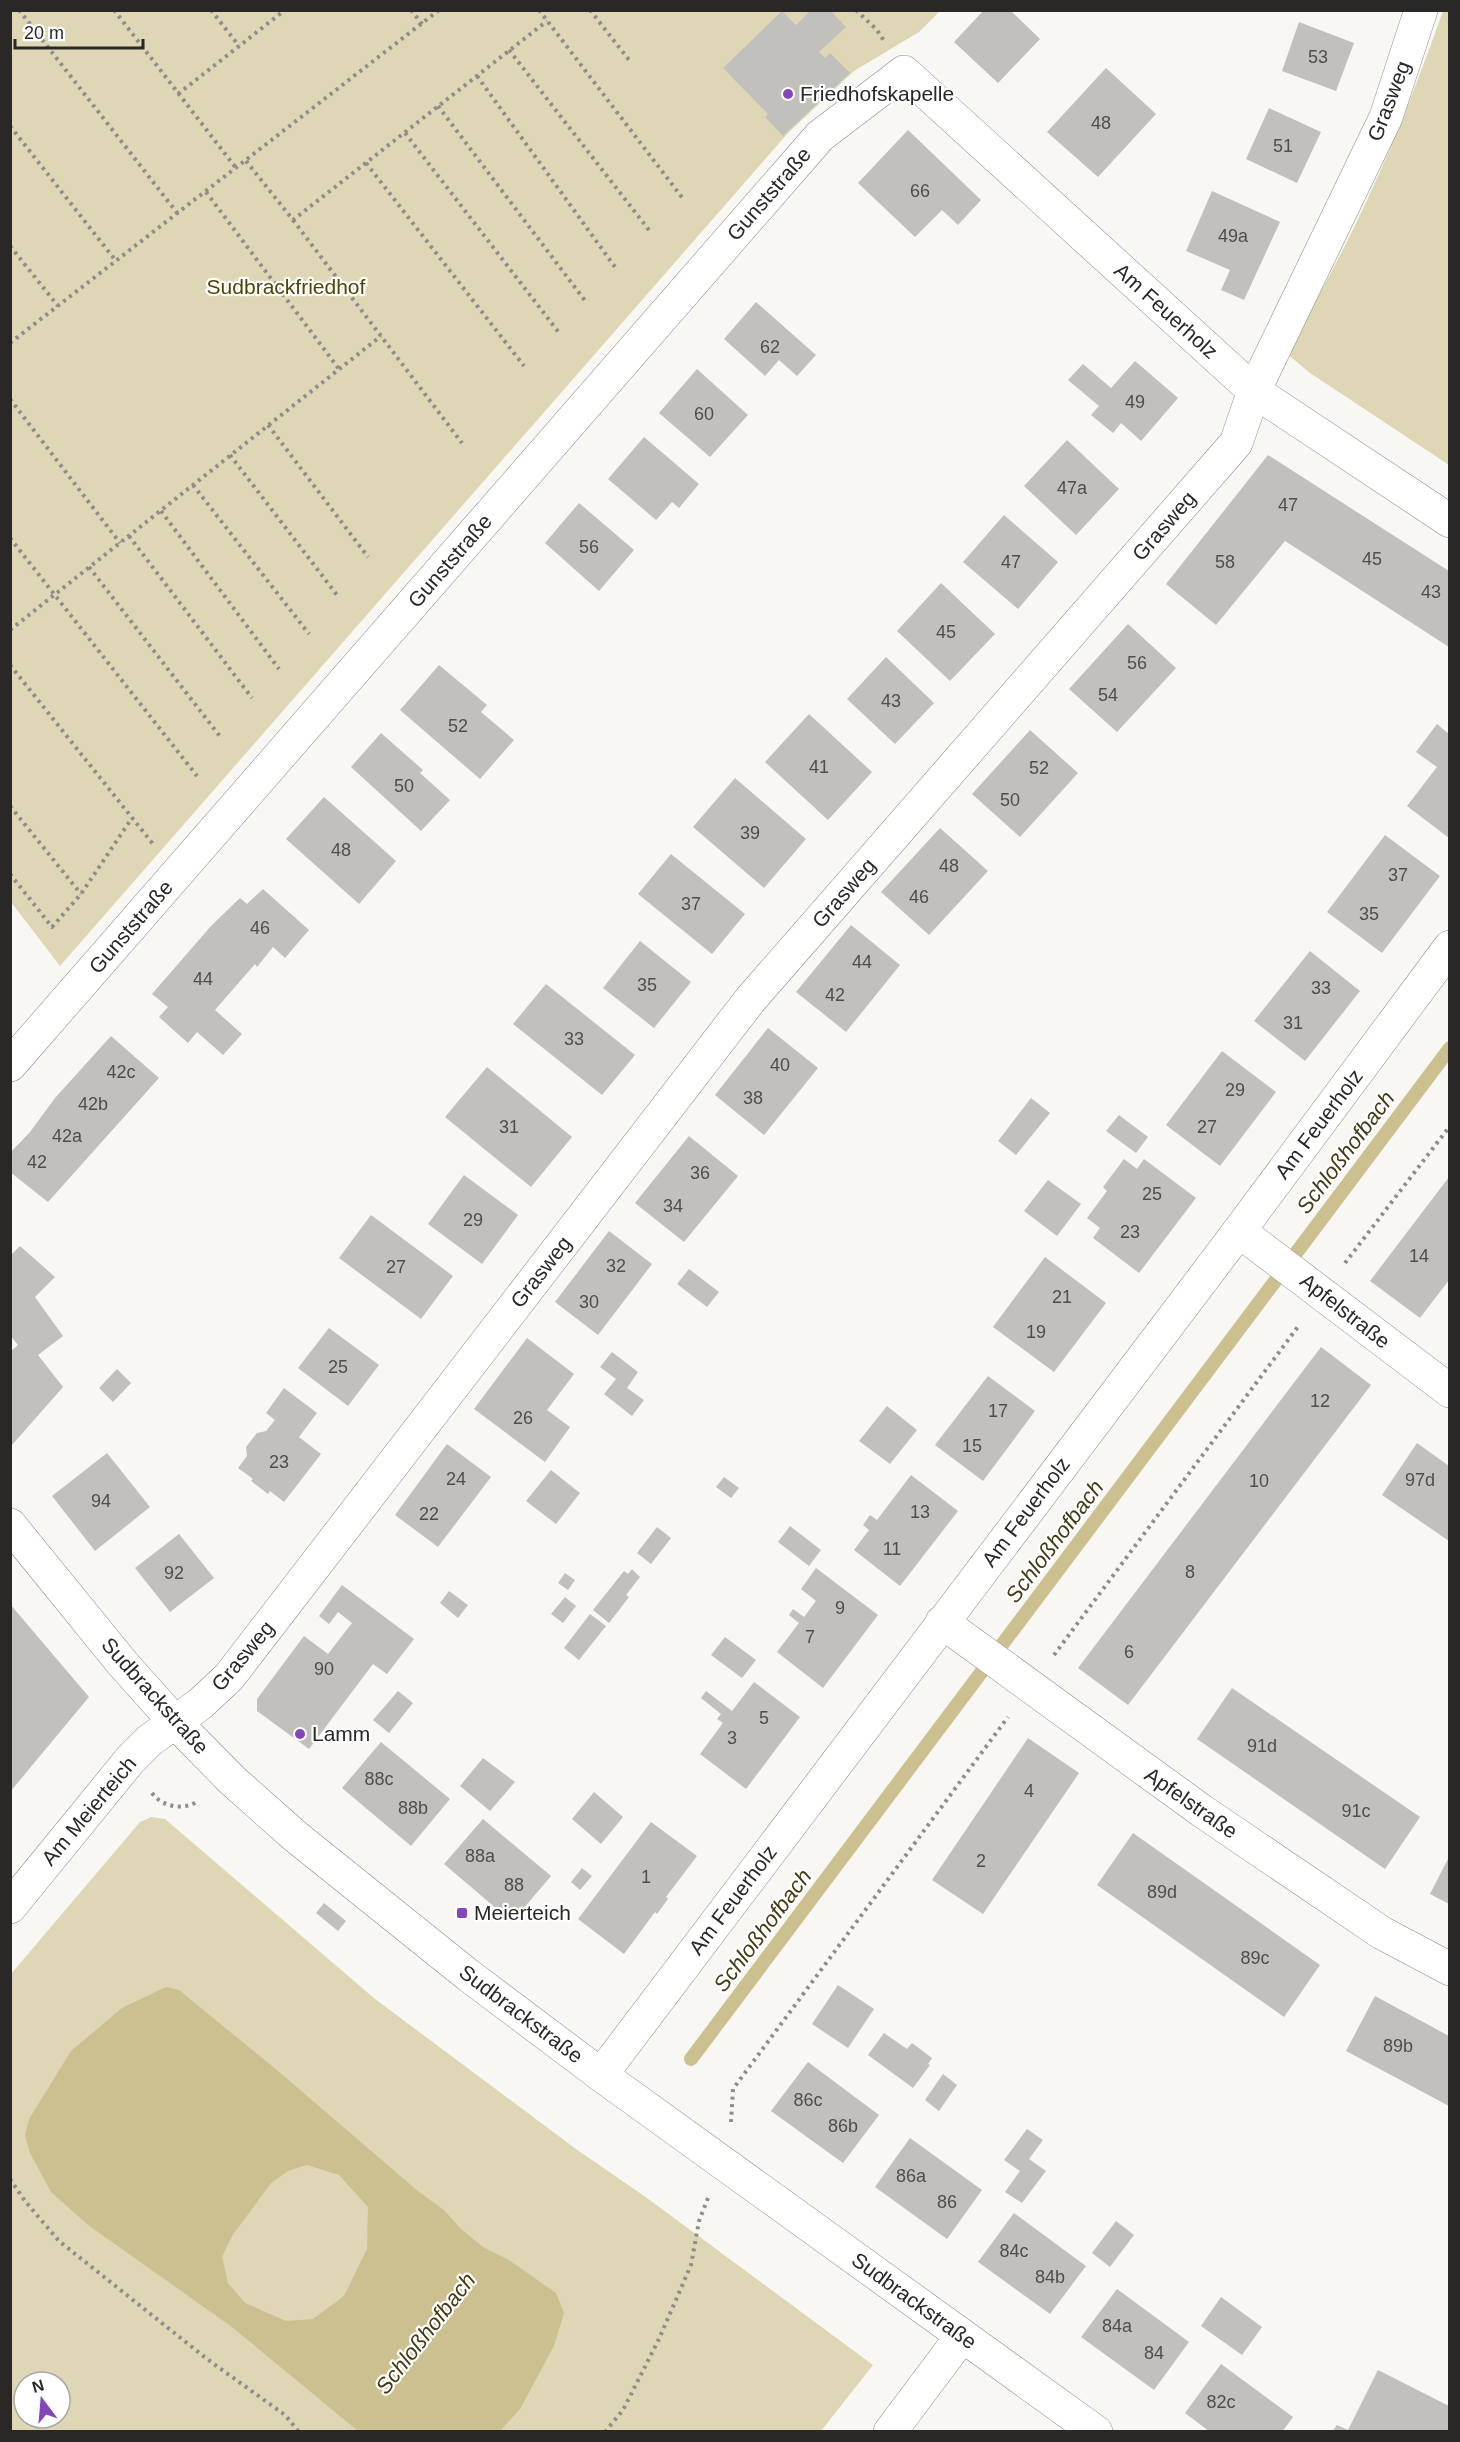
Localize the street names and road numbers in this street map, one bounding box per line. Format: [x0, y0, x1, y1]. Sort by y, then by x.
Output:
street label: Grasweg [1363, 57, 1414, 144]
street label: Gunststraße [722, 143, 815, 245]
street label: Am Feuerholz [1110, 258, 1223, 363]
street label: Grasweg [1127, 486, 1200, 565]
street label: Gunststraße [403, 510, 496, 612]
street label: Grasweg [807, 853, 880, 932]
street label: Gunststraße [84, 876, 177, 978]
street label: Am Feuerholz [1270, 1065, 1367, 1183]
street label: Grasweg [506, 1232, 576, 1312]
street label: Apfelstraße [1296, 1268, 1395, 1353]
street label: Am Feuerholz [977, 1453, 1074, 1571]
street label: Grasweg [207, 1616, 278, 1695]
street label: Sudbrackstraße [97, 1633, 214, 1758]
street label: Am Meierteich [37, 1752, 141, 1869]
street label: Apfelstraße [1141, 1762, 1242, 1843]
street label: Am Feuerholz [684, 1841, 781, 1959]
street label: Sudbrackstraße [455, 1960, 587, 2067]
street label: Sudbrackstraße [848, 2248, 981, 2353]

